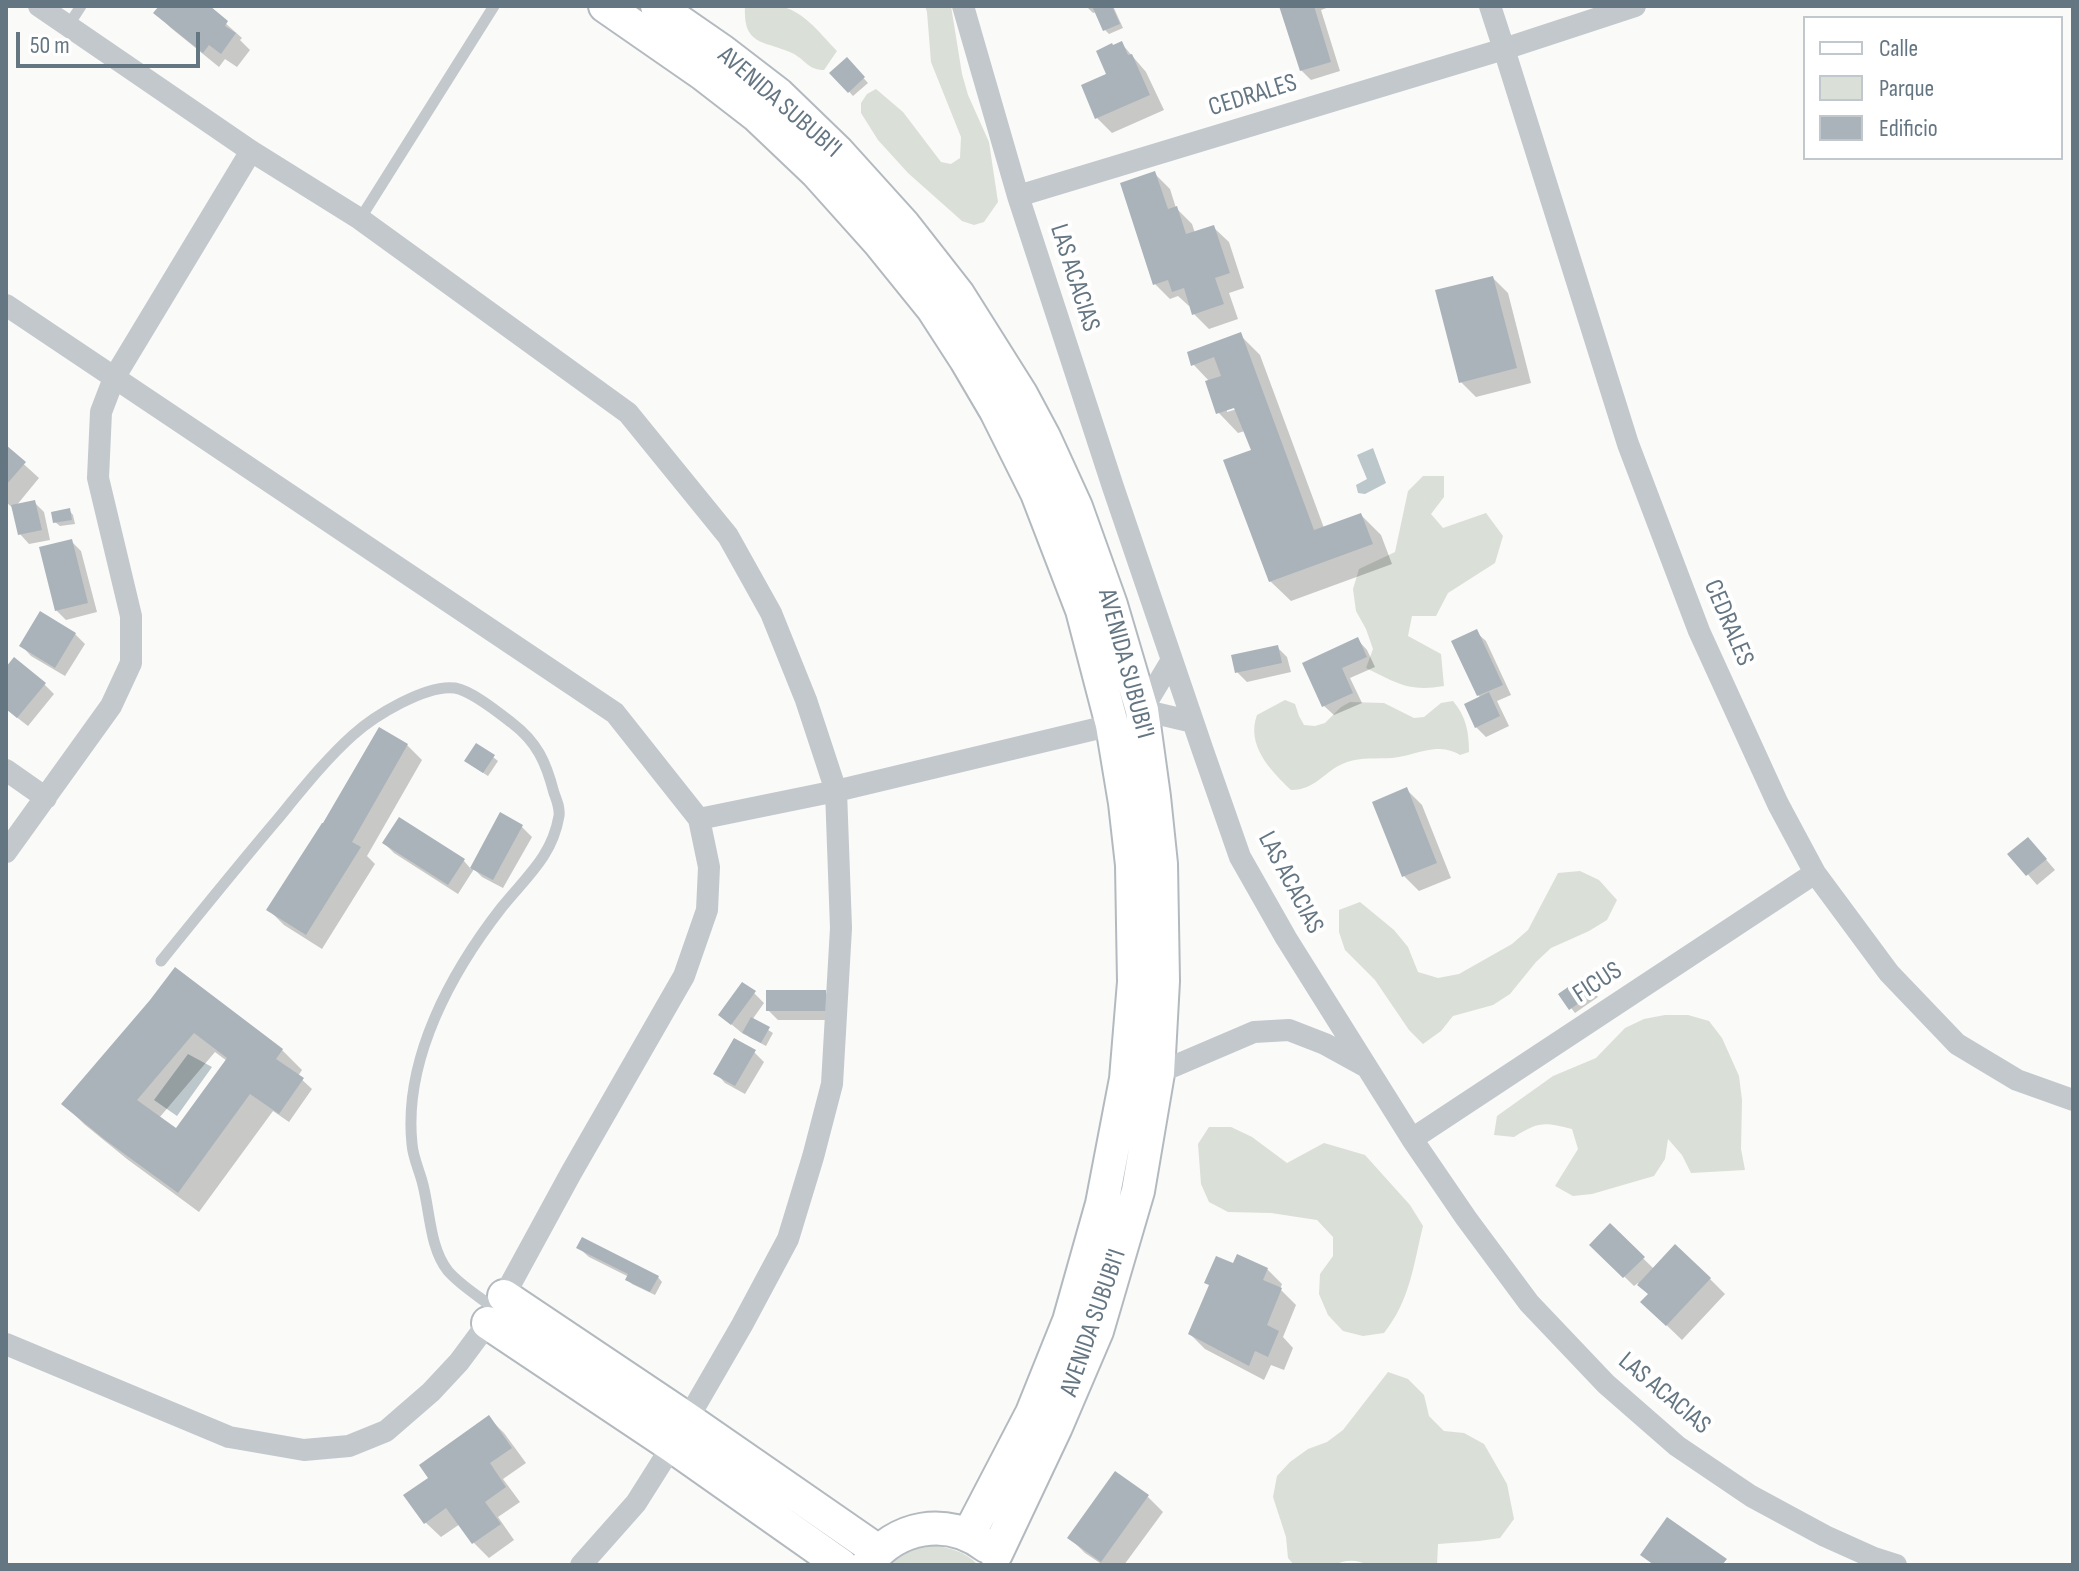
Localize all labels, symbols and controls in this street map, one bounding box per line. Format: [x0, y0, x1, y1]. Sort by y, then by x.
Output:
scale bar [20, 16, 204, 66]
legend [1803, 16, 2063, 160]
text: 50 m [30, 31, 70, 60]
text: Calle [1879, 34, 1918, 63]
street label: AVENIDA SUBUBI'I [711, 41, 847, 165]
street label: CEDRALES [1205, 68, 1301, 124]
text: Parque [1879, 74, 1934, 103]
text: Edificio [1879, 114, 1938, 143]
street label: LAS ACACIAS [1042, 220, 1106, 336]
street label: CEDRALES [1696, 575, 1760, 671]
street label: AVENIDA SUBUBI'I [1090, 586, 1160, 742]
street label: LAS ACACIAS [1250, 827, 1330, 939]
street label: FICUS [1568, 956, 1628, 1010]
street label: AVENIDA SUBUBI'I [1054, 1245, 1134, 1401]
street label: LAS ACACIAS [1612, 1346, 1716, 1442]

